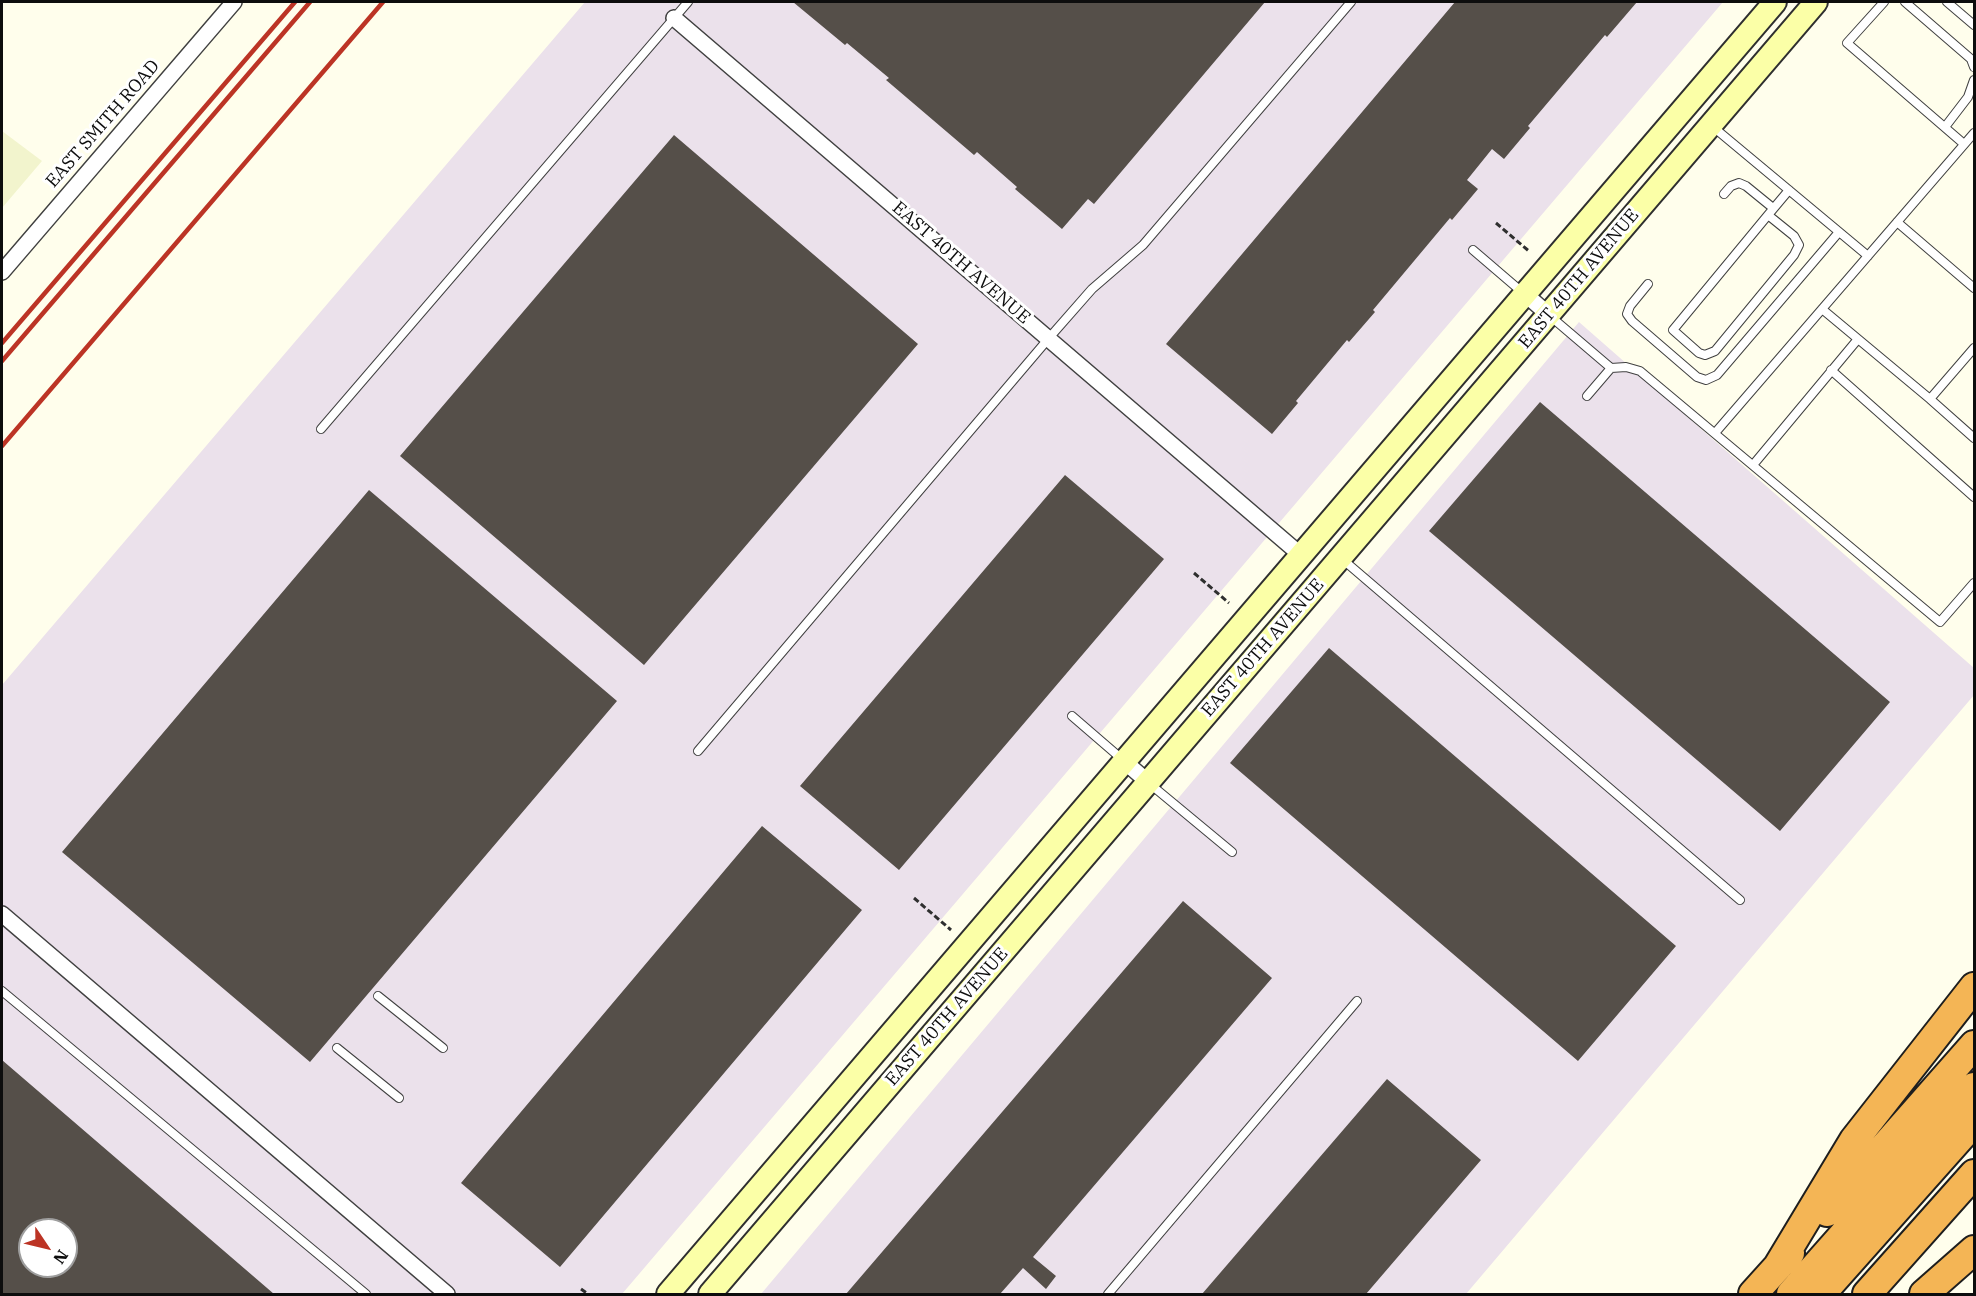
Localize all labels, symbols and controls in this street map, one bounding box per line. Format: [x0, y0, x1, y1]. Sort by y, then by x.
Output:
street label: EAST SMITH ROAD [42, 56, 164, 192]
street label: EAST 40TH AVENUE [888, 197, 1034, 329]
street label: EAST 40TH AVENUE [1514, 205, 1644, 353]
street label: EAST 40TH AVENUE [1197, 575, 1329, 721]
street label: EAST 40TH AVENUE [881, 944, 1013, 1090]
north arrow [18, 1218, 78, 1278]
text: N [49, 1246, 73, 1268]

